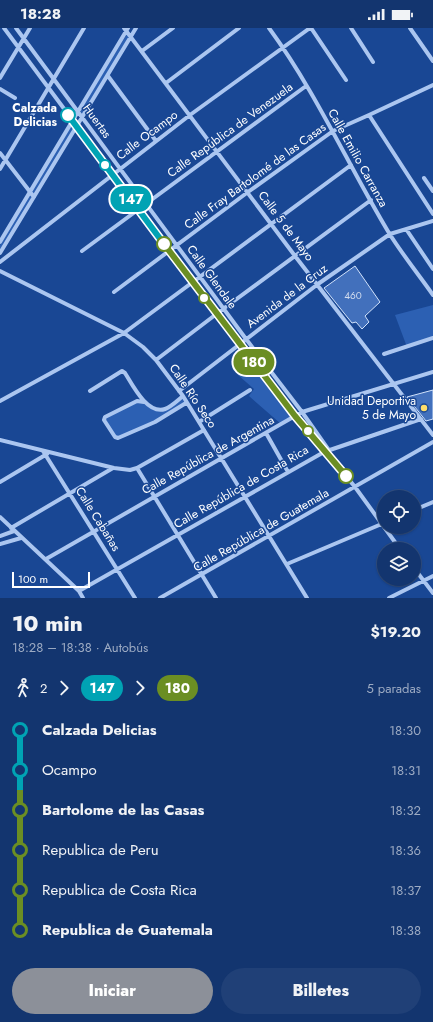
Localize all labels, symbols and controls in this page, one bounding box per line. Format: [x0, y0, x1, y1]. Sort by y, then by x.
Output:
text: 18:28 [20, 3, 61, 25]
street label: Calle República de Venezuela [163, 78, 297, 182]
place label: Calzada Delicias [12, 99, 58, 131]
street label: Huertas [78, 100, 116, 142]
street label: Calle Ocampo [112, 106, 182, 164]
street label: Calle Emilio Carranza [323, 106, 393, 211]
marker: Calzada Delicias [60, 107, 76, 123]
street label: Calle Fray Bartolomé de las Casas [180, 118, 330, 234]
unlabelled marker [99, 159, 111, 171]
line badge: 147 [108, 186, 154, 212]
street label: Calle 5 de Mayo [254, 187, 319, 265]
text: 147 [118, 189, 144, 209]
unlabelled marker [156, 236, 172, 252]
street label: Calle Glendale [183, 241, 241, 313]
street label: Avenida de la Cruz [243, 259, 332, 332]
house number: 460 [344, 288, 362, 303]
unlabelled marker [198, 292, 210, 304]
line badge: 180 [231, 349, 277, 375]
text: 180 [241, 352, 267, 372]
street label: Calle Río Seco [165, 360, 221, 432]
place label: Unidad Deportiva 5 de Mayo [327, 392, 416, 424]
marker: Unidad Deportiva 5 de Mayo [419, 403, 429, 413]
street label: Calle República de Argentina [138, 411, 278, 499]
unlabelled marker [302, 425, 314, 437]
street label: Calle República de Costa Rica [170, 441, 312, 533]
unlabelled marker [338, 468, 354, 484]
street label: Calle Cabañas [71, 483, 125, 555]
street label: Calle República de Guatemala [190, 484, 332, 576]
map controls [377, 490, 421, 586]
button: locate [377, 490, 421, 534]
button: layers [377, 542, 421, 586]
scale bar [12, 570, 90, 589]
text: 100 m [18, 571, 48, 587]
text: 10 min [12, 607, 83, 639]
text: $19.20 [370, 621, 421, 643]
text: 18:28 – 18:38 · Autobús [12, 638, 148, 657]
icon: walk [12, 677, 34, 699]
icon: forward [53, 677, 75, 699]
icon: forward [129, 677, 151, 699]
text: 147 [89, 678, 115, 698]
text: 180 [165, 678, 190, 698]
text: 2 [40, 679, 47, 698]
text: 5 paradas [366, 679, 421, 698]
text: Calzada Delicias [42, 719, 157, 741]
text: 18:30 [389, 721, 421, 740]
text: Ocampo [42, 759, 97, 781]
text: 18:31 [391, 761, 421, 780]
text: Bartolome de las Casas [42, 799, 204, 821]
text: 18:32 [390, 801, 421, 820]
text: Republica de Peru [42, 839, 159, 861]
text: 18:36 [390, 841, 421, 860]
text: Republica de Costa Rica [42, 879, 197, 901]
text: 18:37 [390, 881, 421, 900]
text: Republica de Guatemala [42, 919, 213, 941]
text: 18:38 [390, 921, 421, 940]
button: Iniciar [12, 968, 213, 1014]
button: Billetes [221, 968, 421, 1014]

